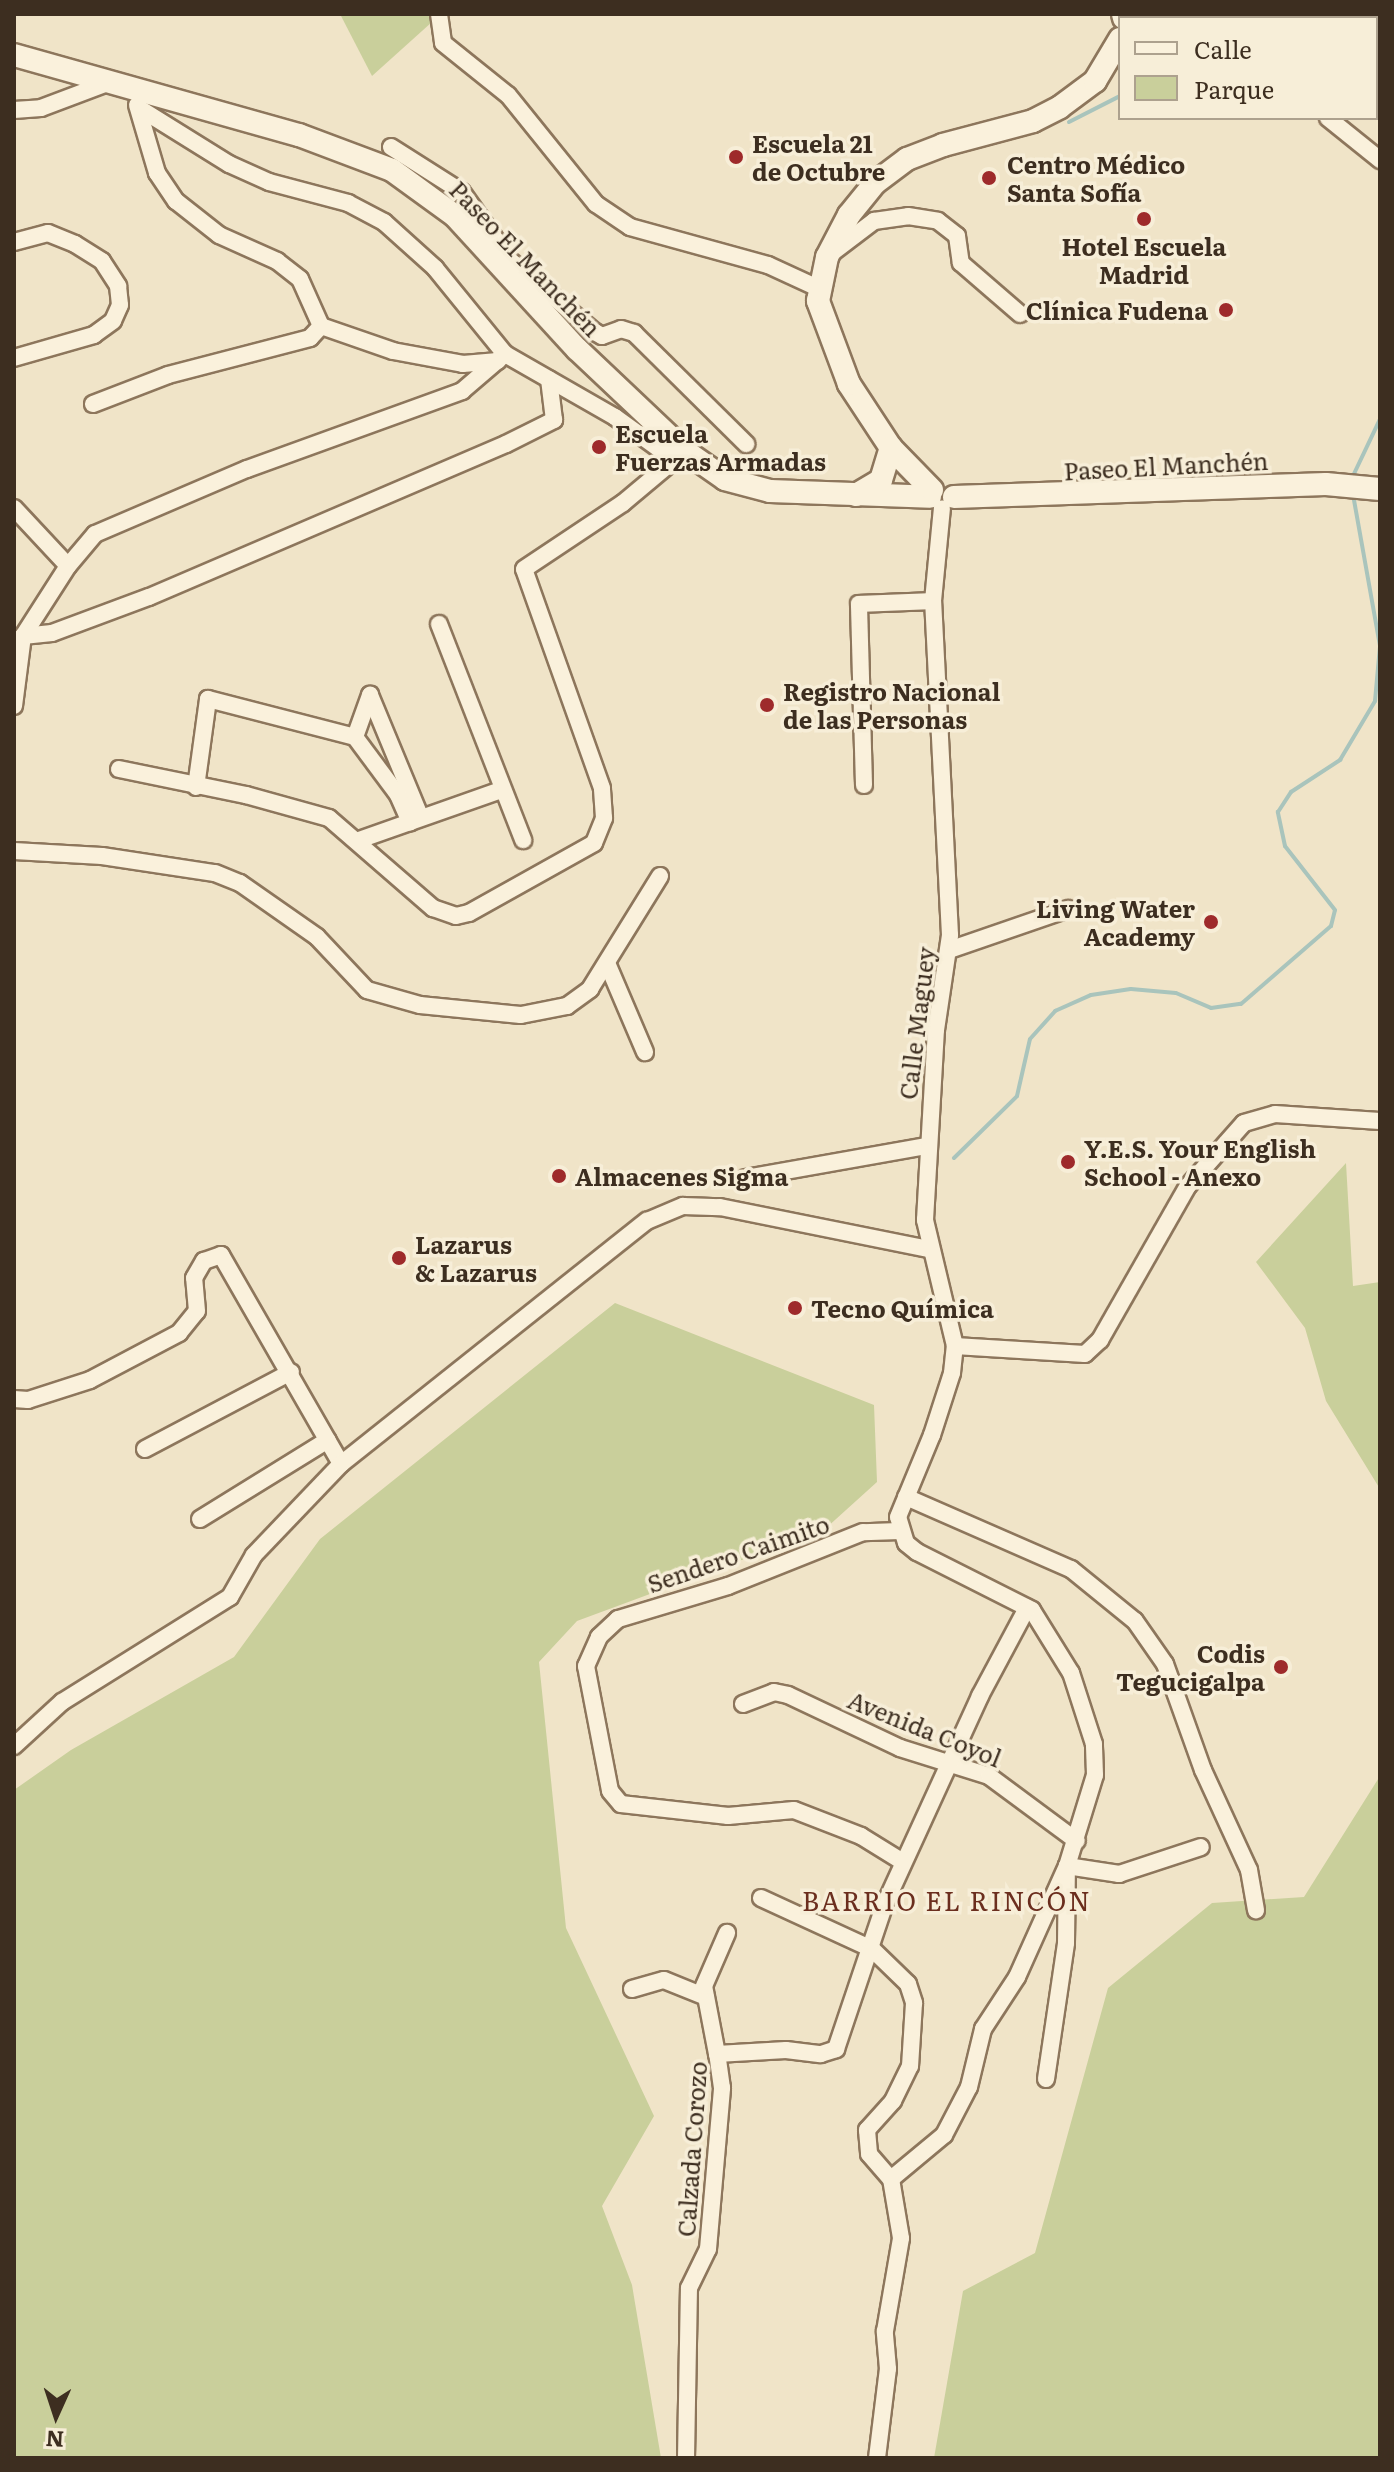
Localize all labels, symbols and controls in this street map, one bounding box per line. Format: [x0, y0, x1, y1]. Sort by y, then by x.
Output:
legend [1118, 16, 1378, 120]
text: Calle [1194, 31, 1252, 66]
text: Parque [1194, 71, 1274, 106]
place label: Escuela 21 de Octubre [752, 129, 885, 185]
marker: Escuela 21 de Octubre [727, 148, 745, 166]
place label: Centro Médico Santa Sofía [1007, 150, 1185, 206]
marker: Centro Médico Santa Sofía [978, 167, 1000, 189]
street label: Paseo El Manchén [444, 174, 608, 342]
marker: Hotel Escuela Madrid [1135, 210, 1153, 228]
place label: Hotel Escuela Madrid [1062, 232, 1226, 288]
place label: Clínica Fudena [1026, 296, 1208, 324]
marker: Clínica Fudena [1215, 299, 1237, 321]
place label: Escuela Fuerzas Armadas [615, 419, 826, 475]
marker: Escuela Fuerzas Armadas [590, 438, 608, 456]
street label: Paseo El Manchén [1063, 445, 1269, 485]
place label: Registro Nacional de las Personas [783, 677, 1000, 733]
marker: Registro Nacional de las Personas [758, 696, 776, 714]
place label: Living Water Academy [1036, 894, 1195, 950]
marker: Living Water Academy [1202, 913, 1220, 931]
street label: Calle Maguey [892, 945, 940, 1101]
place label: Y.E.S. Your English School - Anexo [1084, 1134, 1316, 1190]
marker: Y.E.S. Your English School - Anexo [1059, 1153, 1077, 1171]
place label: Almacenes Sigma [575, 1162, 788, 1190]
marker: Almacenes Sigma [550, 1167, 568, 1185]
place label: Lazarus & Lazarus [415, 1230, 537, 1286]
marker: Lazarus & Lazarus [390, 1249, 408, 1267]
place label: Tecno Química [811, 1294, 994, 1322]
marker: Tecno Química [786, 1299, 804, 1317]
street label: Sendero Caimito [643, 1508, 833, 1598]
place label: Codis Tegucigalpa [1116, 1639, 1265, 1695]
marker: Codis Tegucigalpa [1272, 1658, 1290, 1676]
street label: Avenida Coyol [844, 1684, 1006, 1772]
district label: BARRIO EL RINCÓN [802, 1884, 1092, 1916]
street label: Calzada Corozo [671, 2060, 711, 2238]
north arrow [16, 2376, 96, 2456]
text: N [45, 2424, 65, 2457]

